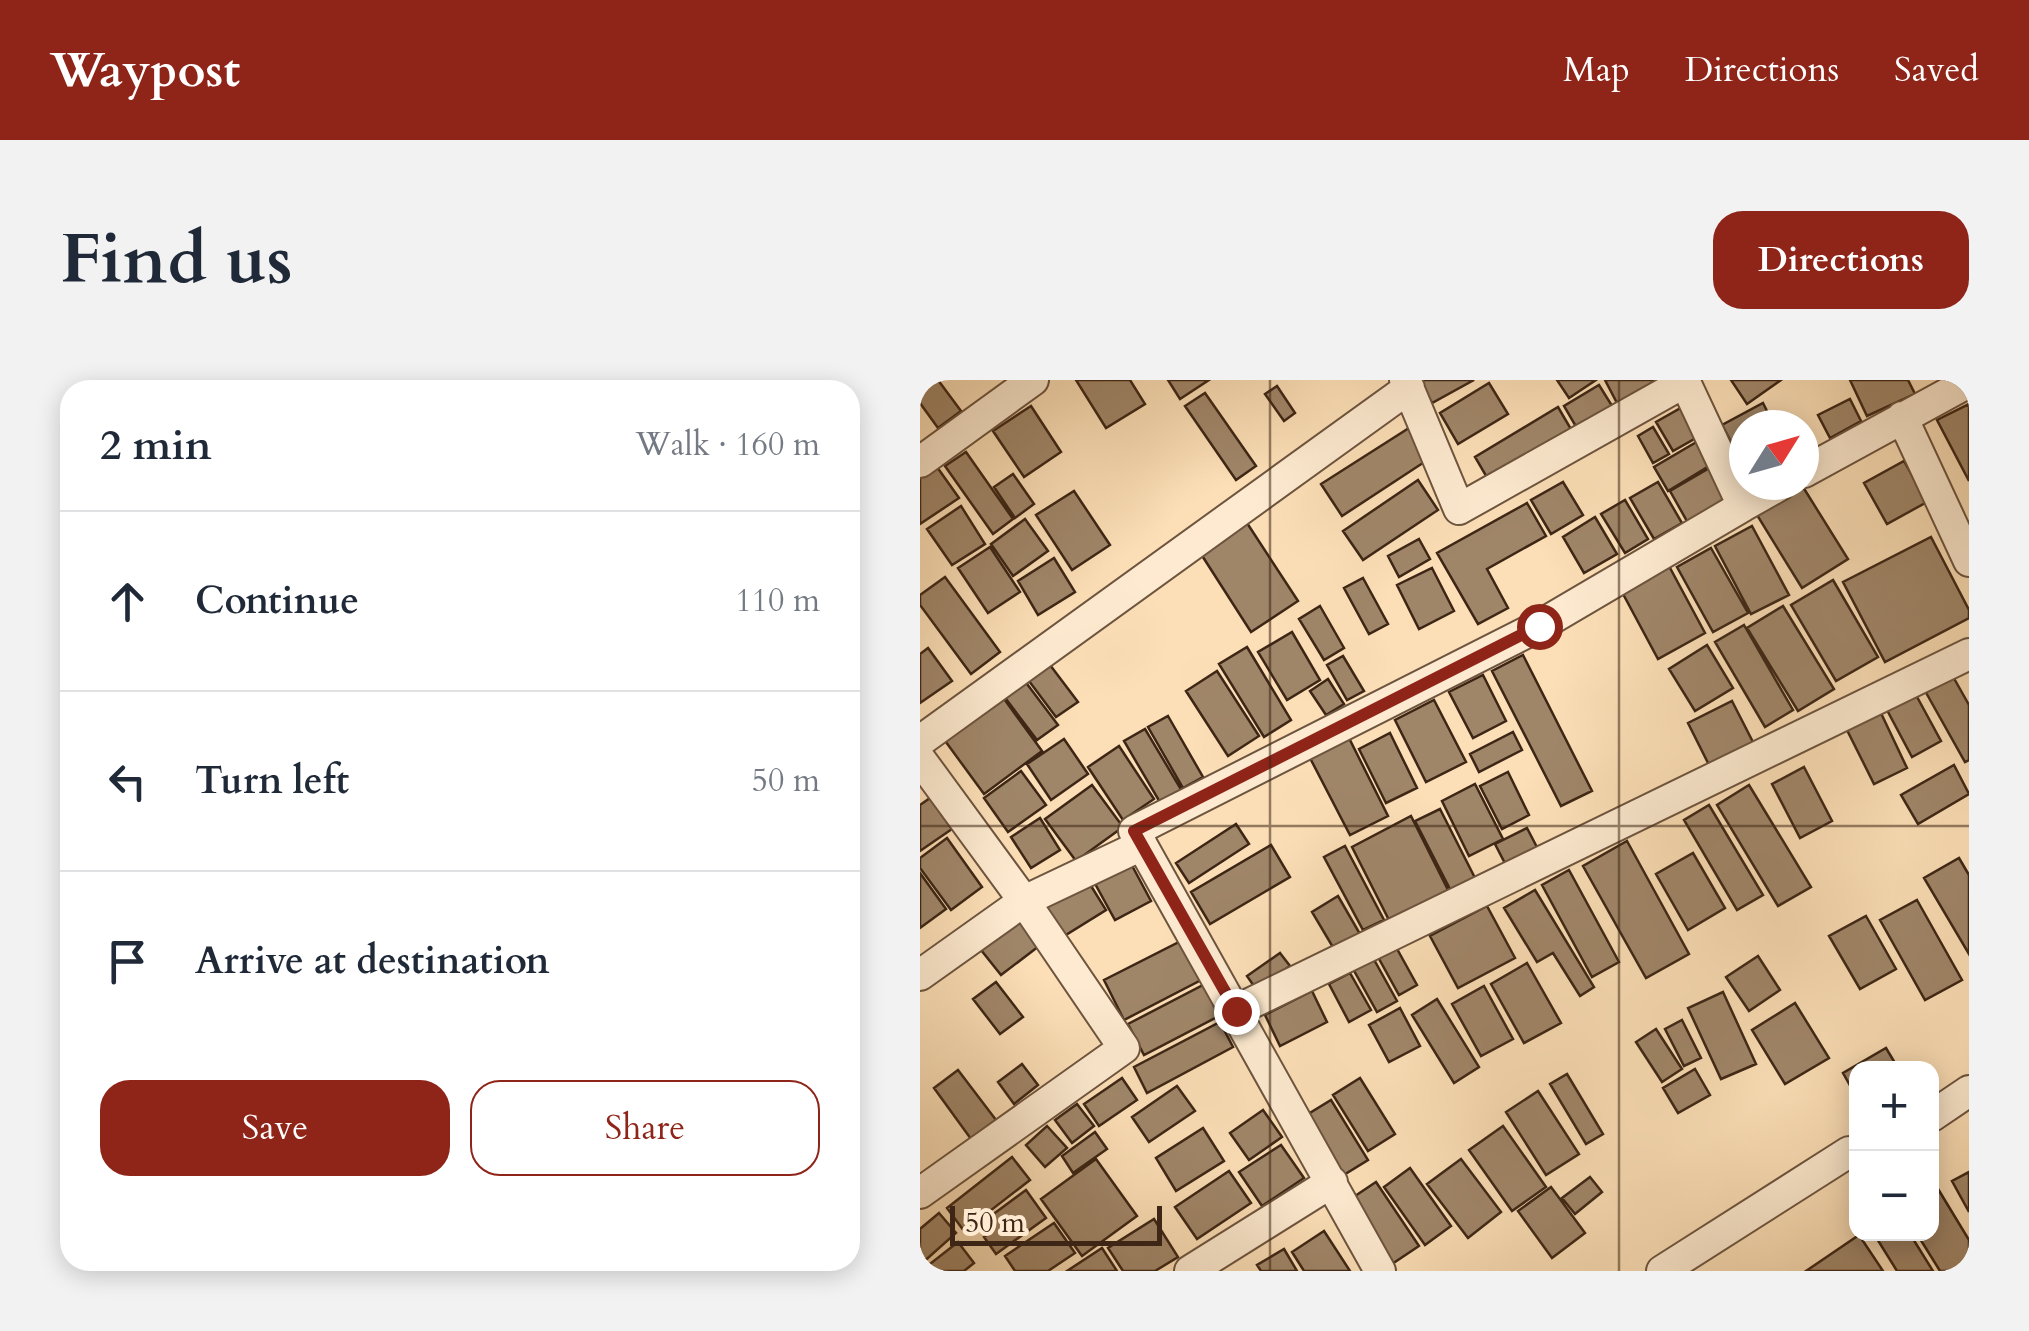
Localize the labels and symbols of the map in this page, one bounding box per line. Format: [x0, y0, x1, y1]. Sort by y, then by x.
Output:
north arrow [1729, 410, 1819, 500]
route start [1517, 604, 1563, 650]
route end [1214, 989, 1260, 1035]
scale bar [950, 1201, 1162, 1246]

